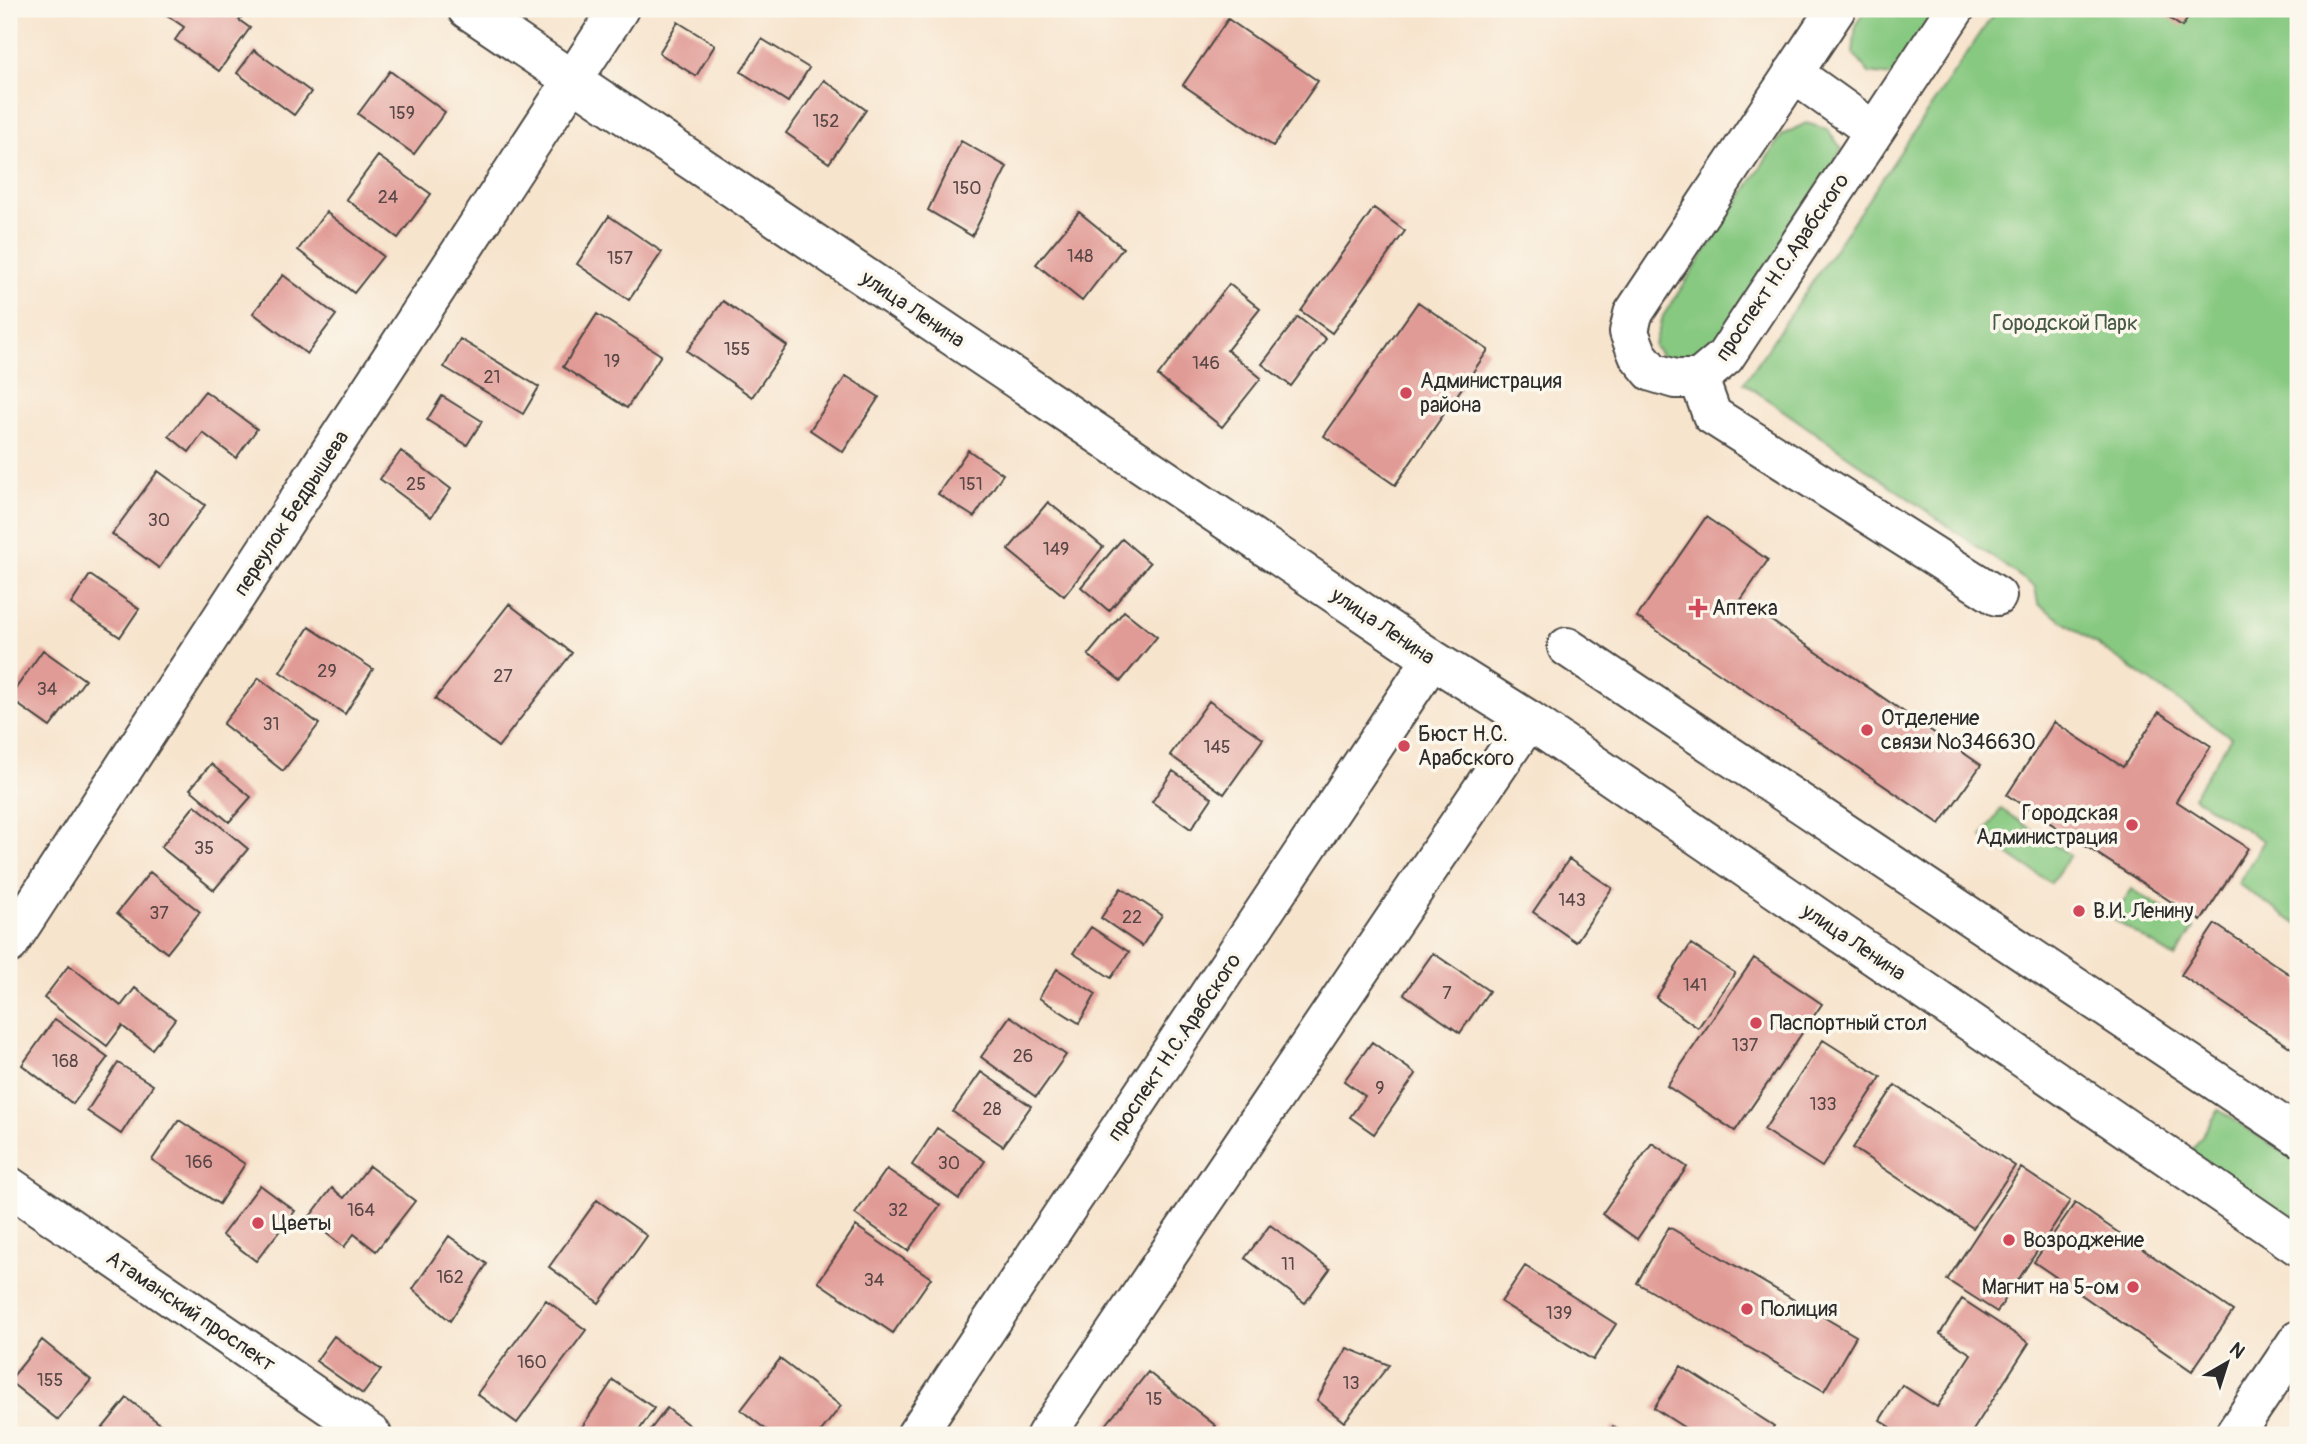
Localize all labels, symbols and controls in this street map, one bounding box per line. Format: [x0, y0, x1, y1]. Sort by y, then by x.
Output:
house number: 159 [389, 102, 415, 125]
house number: 152 [813, 110, 839, 133]
street label: проспект Н.С.Арабского [1709, 168, 1855, 366]
house number: 150 [952, 177, 982, 200]
house number: 24 [378, 186, 399, 209]
house number: 148 [1067, 245, 1093, 268]
house number: 157 [607, 247, 634, 270]
street label: улица Ленина [855, 264, 970, 354]
park label: Городской Парк [1992, 310, 2138, 337]
house number: 155 [724, 338, 750, 361]
house number: 19 [604, 350, 620, 373]
house number: 146 [1192, 352, 1220, 375]
house number: 21 [483, 366, 501, 389]
place label: Администрация района [1420, 368, 1562, 419]
marker: Администрация района [1398, 385, 1414, 401]
street label: переулок Бедрышева [228, 425, 355, 601]
house number: 25 [406, 473, 426, 496]
house number: 151 [959, 473, 983, 496]
house number: 30 [148, 509, 170, 532]
house number: 149 [1043, 538, 1069, 561]
street label: улица Ленина [1325, 581, 1440, 671]
place label: Аптека [1712, 595, 1778, 622]
marker: Аптека [1690, 600, 1706, 616]
house number: 29 [317, 660, 337, 683]
house number: 27 [493, 665, 513, 688]
house number: 34 [37, 678, 58, 701]
place label: Отделение связи №346630 [1881, 705, 2036, 756]
house number: 31 [262, 713, 280, 736]
place label: Бюст Н.С. Арабского [1418, 721, 1514, 772]
marker: Отделение связи №346630 [1859, 722, 1875, 738]
house number: 145 [1203, 736, 1231, 759]
marker: Бюст Н.С. Арабского [1396, 738, 1412, 754]
place label: Городская Администрация [1976, 800, 2118, 851]
marker: Городская Администрация [2124, 817, 2140, 833]
house number: 35 [194, 837, 214, 860]
house number: 143 [1558, 889, 1586, 912]
street label: улица Ленина [1796, 897, 1911, 987]
place label: В.И. Ленину [2093, 898, 2193, 925]
house number: 37 [149, 902, 169, 925]
marker: В.И. Ленину [2071, 903, 2087, 919]
house number: 22 [1122, 906, 1142, 929]
street label: проспект Н.С.Арабского [1101, 948, 1247, 1146]
house number: 141 [1683, 974, 1707, 997]
house number: 7 [1442, 982, 1452, 1005]
place label: Паспортный стол [1770, 1010, 1927, 1037]
marker: Паспортный стол [1748, 1015, 1764, 1031]
house number: 137 [1732, 1034, 1759, 1057]
house number: 26 [1013, 1045, 1033, 1068]
house number: 168 [52, 1050, 78, 1073]
house number: 9 [1375, 1077, 1385, 1100]
house number: 133 [1809, 1093, 1837, 1116]
house number: 28 [982, 1098, 1002, 1121]
house number: 166 [185, 1151, 213, 1174]
house number: 30 [938, 1152, 960, 1175]
house number: 164 [347, 1199, 376, 1222]
house number: 32 [888, 1199, 908, 1222]
place label: Цветы [272, 1210, 332, 1237]
marker: Цветы [250, 1215, 266, 1231]
place label: Возроджение [2023, 1227, 2145, 1254]
marker: Возроджение [2001, 1232, 2017, 1248]
street label: Атаманский проспект [101, 1245, 281, 1378]
house number: 11 [1281, 1253, 1295, 1276]
house number: 162 [436, 1266, 464, 1289]
house number: 34 [864, 1269, 885, 1292]
place label: Магнит на 5-ом [1982, 1274, 2119, 1301]
marker: Магнит на 5-ом [2125, 1279, 2141, 1295]
place label: Полиция [1761, 1296, 1838, 1323]
marker: Полиция [1739, 1301, 1755, 1317]
house number: 139 [1546, 1302, 1572, 1325]
north arrow [2192, 1328, 2262, 1398]
text: N [2225, 1337, 2250, 1364]
house number: 160 [517, 1351, 547, 1374]
house number: 155 [37, 1369, 63, 1392]
house number: 13 [1342, 1372, 1360, 1395]
house number: 15 [1146, 1388, 1162, 1411]

